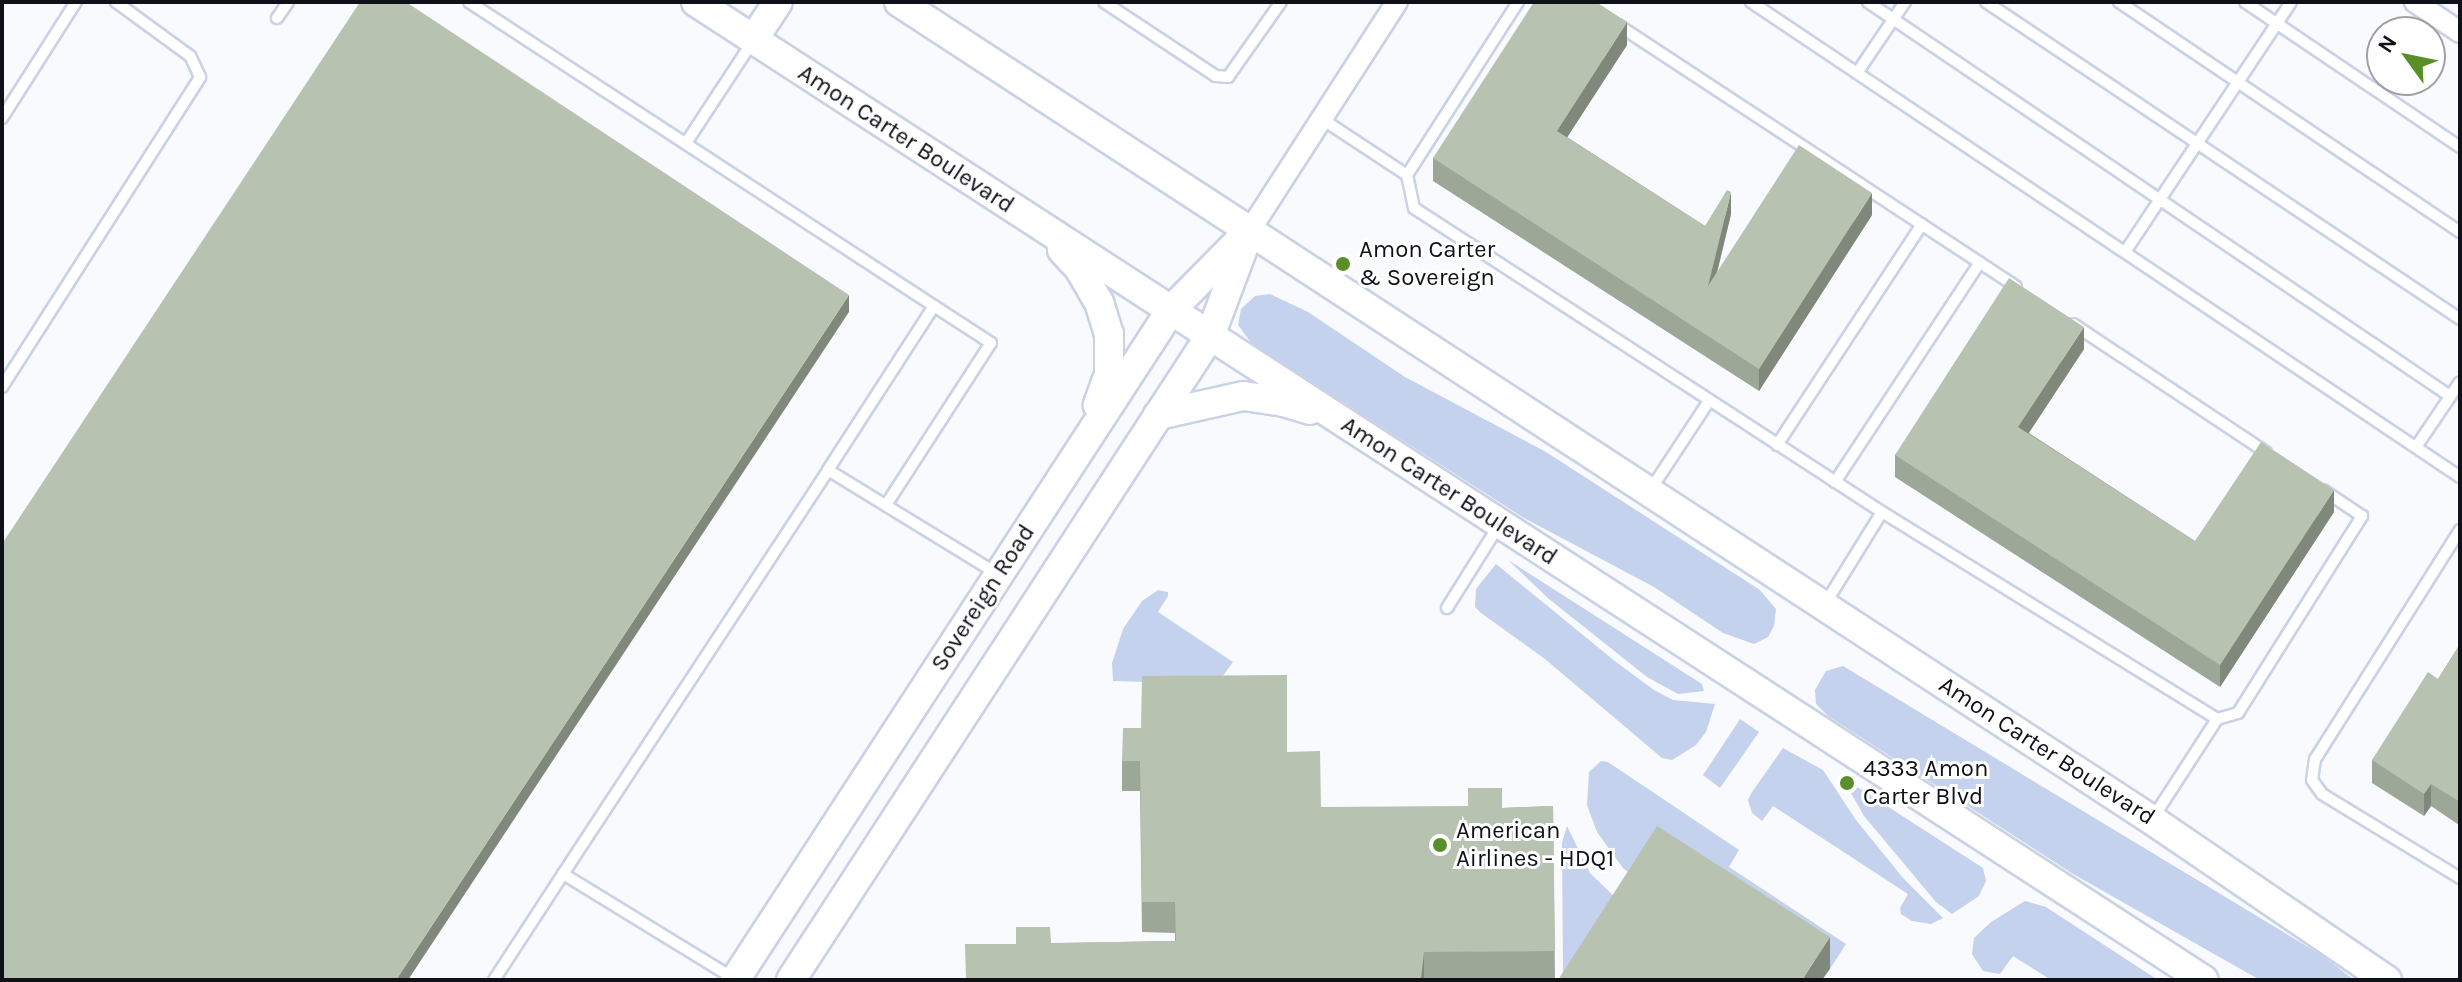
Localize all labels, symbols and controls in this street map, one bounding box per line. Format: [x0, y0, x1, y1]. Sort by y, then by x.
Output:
north arrow [2366, 16, 2446, 96]
text: N [2372, 30, 2403, 58]
street label: Amon Carter Boulevard [793, 58, 1019, 220]
place label: Amon Carter & Sovereign [1359, 236, 1495, 292]
marker: Amon Carter & Sovereign [1334, 255, 1352, 273]
street label: Amon Carter Boulevard [1336, 410, 1562, 572]
street label: Sovereign Road [925, 519, 1041, 677]
street label: Amon Carter Boulevard [1934, 670, 2160, 832]
place label: 4333 Amon Carter Blvd [1863, 755, 1988, 811]
marker: 4333 Amon Carter Blvd [1838, 774, 1856, 792]
place label: American Airlines - HDQ1 [1456, 817, 1614, 873]
marker: American Airlines - HDQ1 [1431, 836, 1449, 854]

